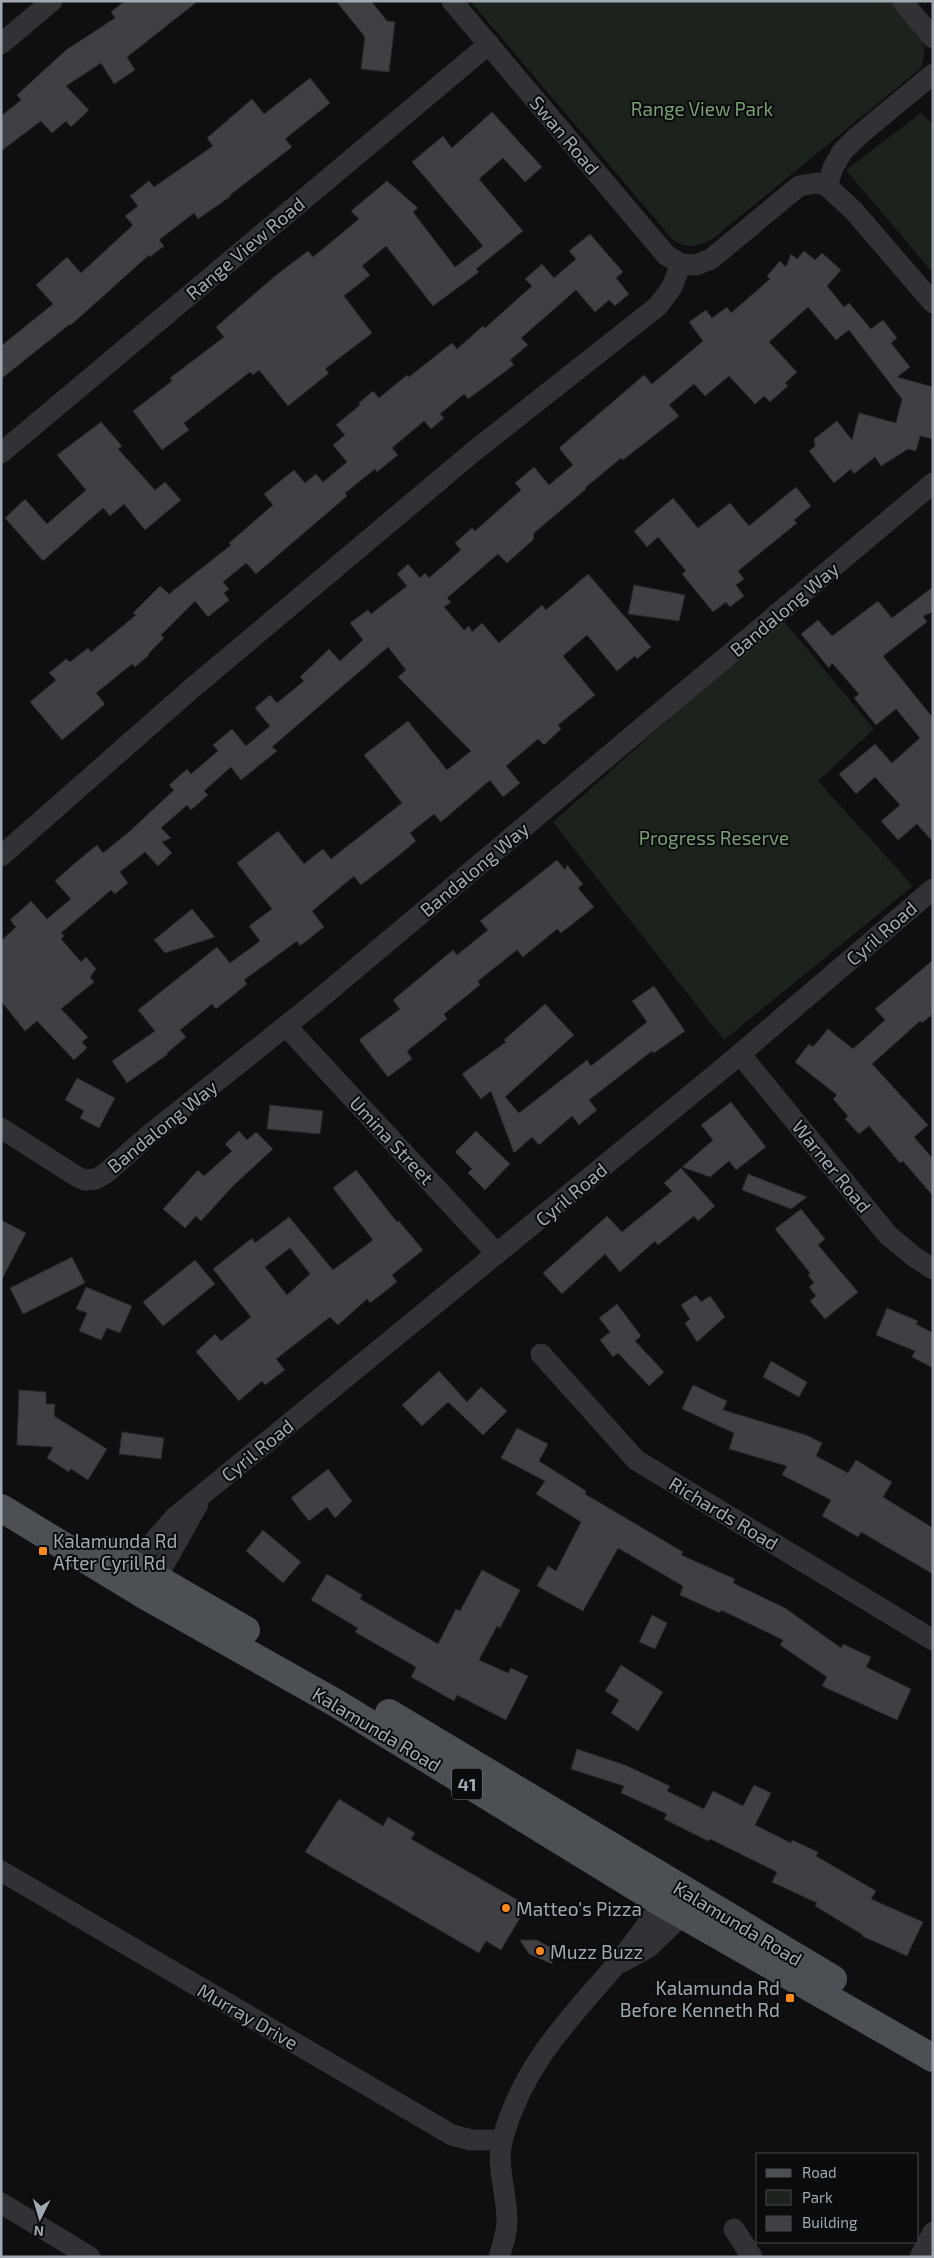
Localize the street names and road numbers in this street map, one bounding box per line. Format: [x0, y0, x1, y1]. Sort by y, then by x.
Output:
street label: Swan Road [525, 91, 605, 179]
street label: Range View Road [181, 192, 309, 304]
street label: Bandalong Way [725, 557, 843, 661]
street label: Bandalong Way [415, 817, 533, 921]
street label: Cyril Road [841, 896, 921, 970]
street label: Bandalong Way [102, 1075, 222, 1177]
street label: Umina Street [345, 1091, 439, 1189]
street label: Warner Road [788, 1115, 876, 1217]
street label: Cyril Road [531, 1157, 611, 1231]
street label: Cyril Road [216, 1414, 298, 1486]
street label: Richards Road [665, 1471, 783, 1555]
street label: Kalamunda Road [309, 1682, 445, 1776]
road number: 41 [452, 1768, 482, 1800]
street label: Kalamunda Road [670, 1876, 806, 1970]
street label: Murray Drive [194, 1978, 302, 2054]

